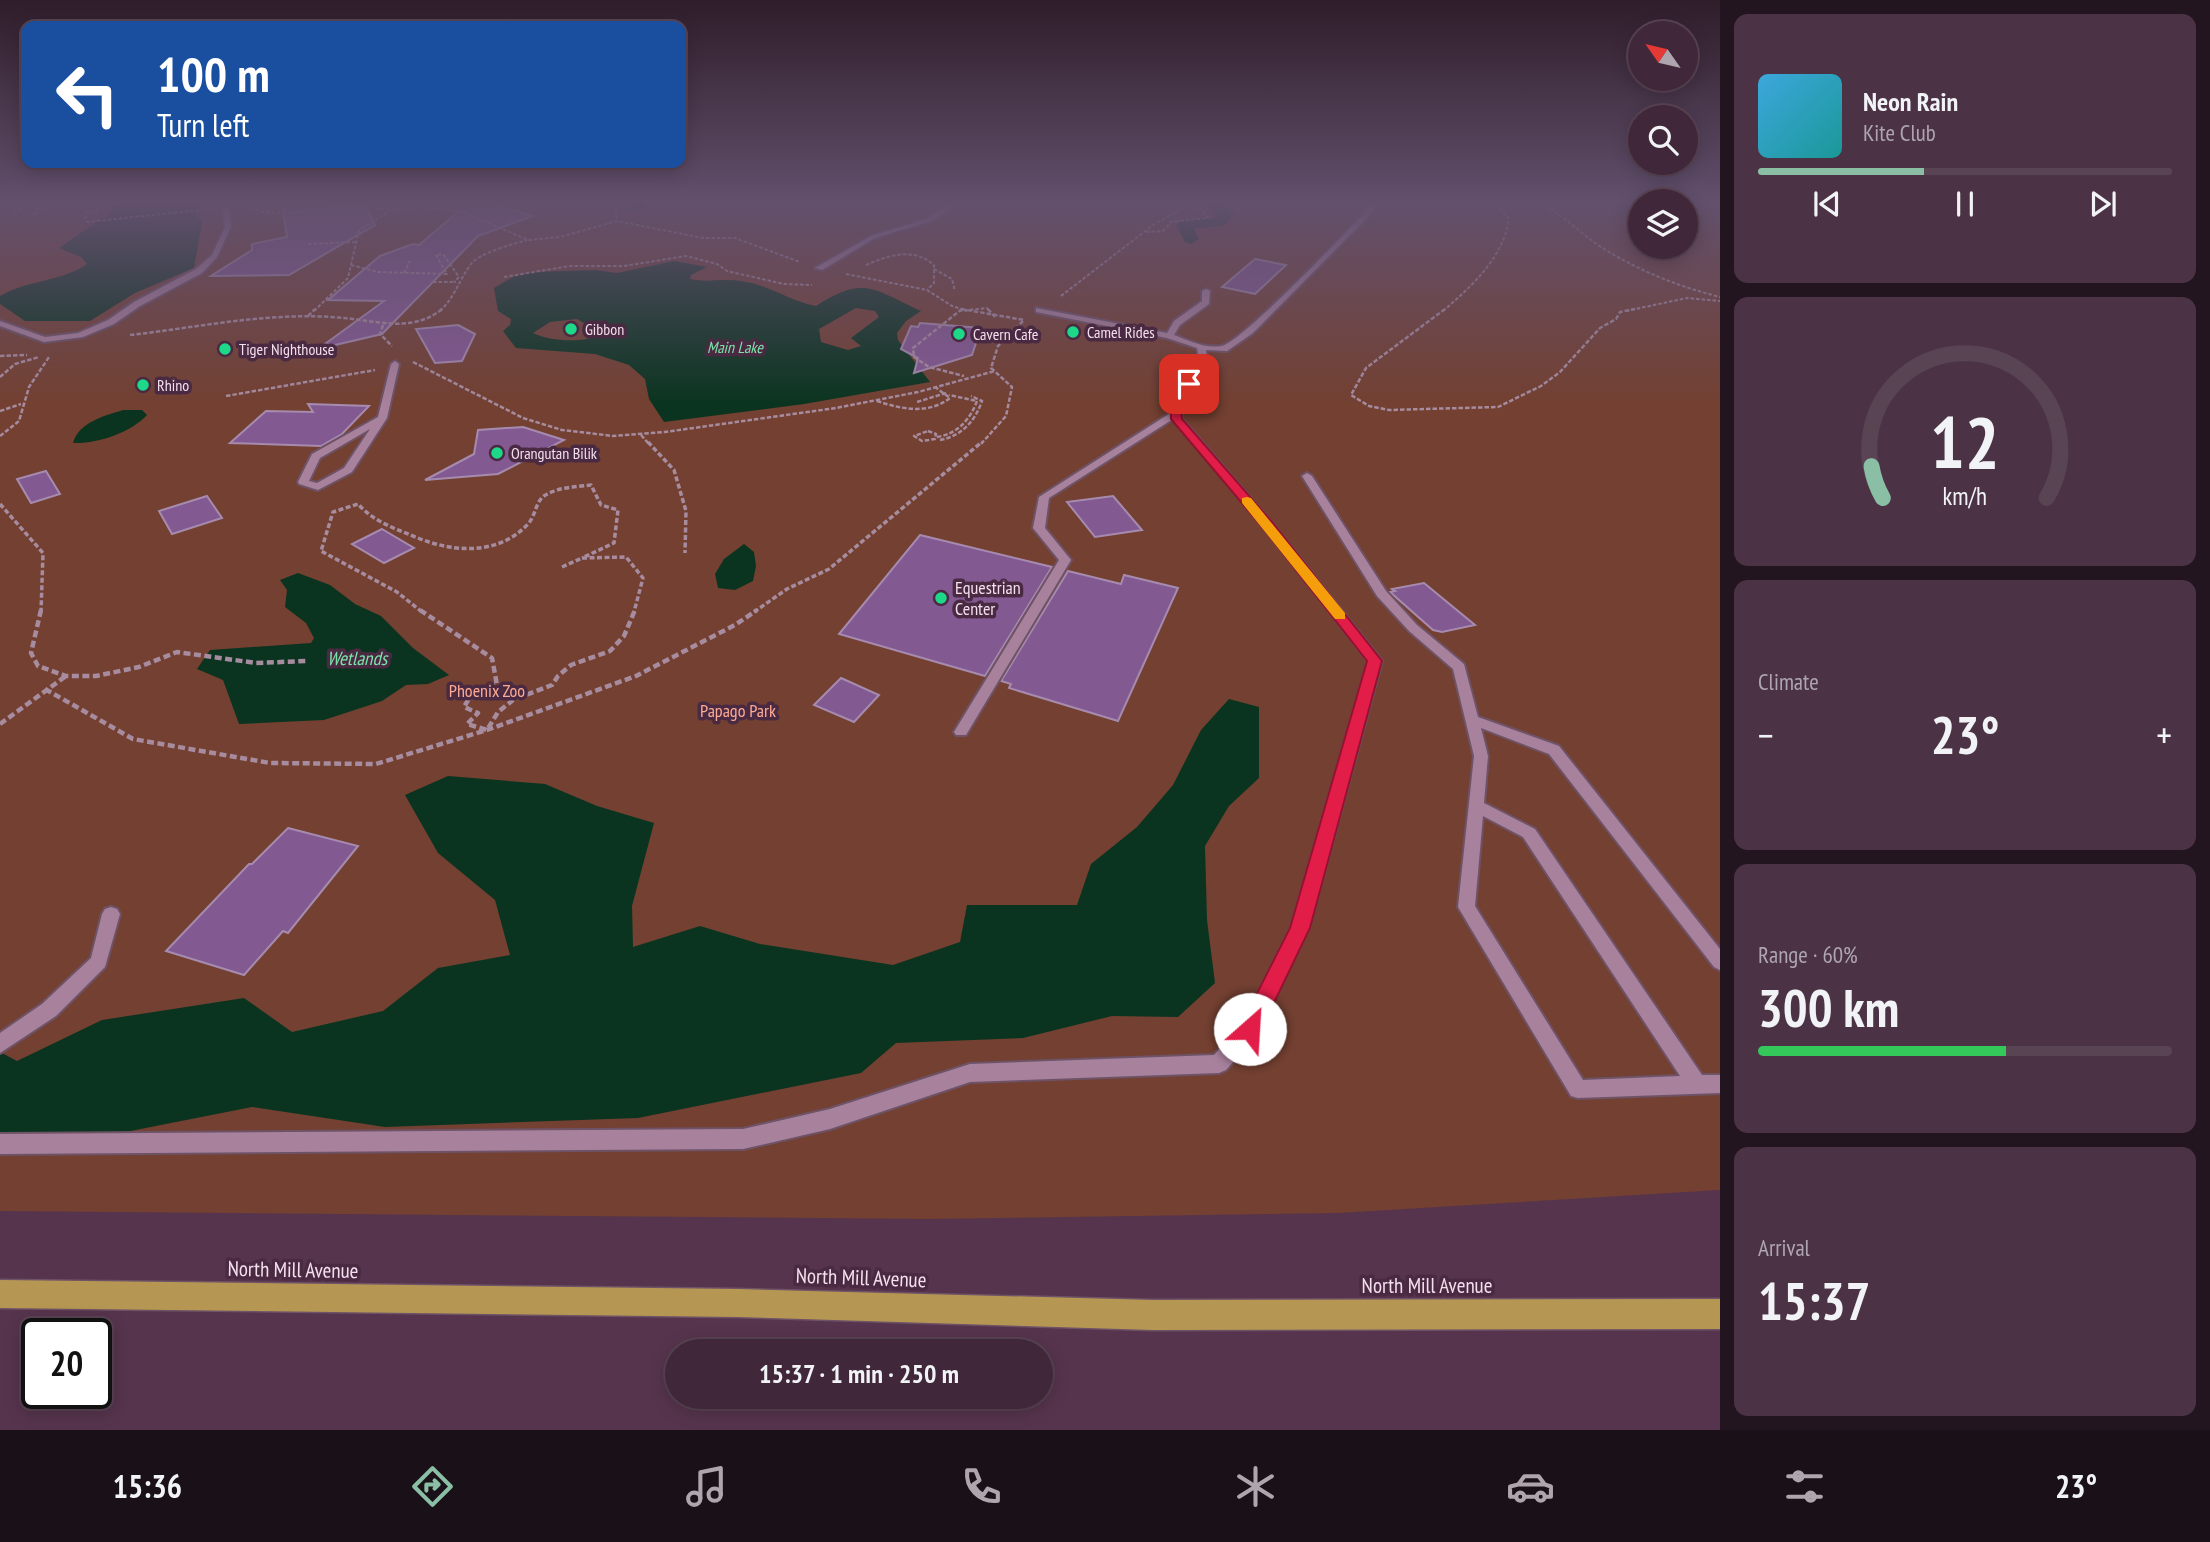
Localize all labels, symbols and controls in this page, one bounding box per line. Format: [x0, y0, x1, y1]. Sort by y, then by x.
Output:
north arrow [1628, 21, 1698, 91]
map controls [1628, 21, 1698, 259]
text: 100 m [157, 42, 270, 106]
icon: left [42, 49, 133, 140]
text: Neon Rain [1863, 85, 1958, 118]
text: Turn left [157, 104, 249, 146]
button: search [1628, 105, 1698, 175]
text: Kite Club [1863, 118, 1936, 147]
icon: previous [1808, 185, 1846, 223]
icon: pause [1946, 185, 1984, 223]
icon: next [2084, 185, 2122, 223]
button: layers [1628, 189, 1698, 259]
place label: Gibbon [585, 319, 624, 339]
marker: Gibbon [563, 321, 579, 337]
place label: Camel Rides [1087, 322, 1155, 342]
place label: Cavern Cafe [973, 324, 1038, 344]
marker: Camel Rides [1065, 324, 1081, 340]
marker: Cavern Cafe [951, 326, 967, 342]
water label: Main Lake [707, 337, 764, 357]
place label: Tiger Nighthouse [239, 339, 334, 359]
marker: Tiger Nighthouse [217, 341, 233, 357]
pin [1159, 354, 1219, 414]
icon: arrive [1170, 365, 1208, 403]
place label: Rhino [157, 375, 189, 395]
marker: Rhino [135, 377, 151, 393]
text: 12 [1930, 394, 2000, 488]
place label: Orangutan Bilik [511, 443, 598, 463]
marker: Orangutan Bilik [489, 445, 505, 461]
text: km/h [1943, 480, 1987, 512]
place label: Equestrian Center [955, 576, 1021, 620]
marker: Equestrian Center [933, 590, 949, 606]
water label: Wetlands [327, 646, 389, 670]
text: Climate [1758, 667, 1819, 696]
park label: Phoenix Zoo [449, 679, 525, 702]
park label: Papago Park [700, 699, 776, 722]
text: 23° [1931, 701, 1999, 768]
text: − [1758, 710, 1774, 759]
text: + [2156, 710, 2172, 759]
text: Range · 60% [1758, 940, 1858, 969]
text: 300 km [1758, 974, 1899, 1041]
position arrow [1213, 992, 1287, 1066]
text: Arrival [1758, 1233, 1810, 1262]
street label: North Mill Avenue [227, 1255, 359, 1284]
street label: North Mill Avenue [795, 1262, 927, 1293]
text: 15:37 [1758, 1267, 1870, 1334]
street label: North Mill Avenue [1362, 1272, 1492, 1299]
speed limit sign: 20 [21, 1318, 112, 1409]
text: 15:37 · 1 min · 250 m [759, 1357, 959, 1390]
icon: directions [408, 1462, 457, 1511]
icon: music [682, 1462, 731, 1511]
icon: phone [957, 1462, 1006, 1511]
icon: climate [1231, 1462, 1280, 1511]
icon: car [1506, 1462, 1555, 1511]
icon: filters [1780, 1462, 1829, 1511]
text: 15:36 [113, 1465, 182, 1507]
text: 23° [2055, 1465, 2097, 1507]

